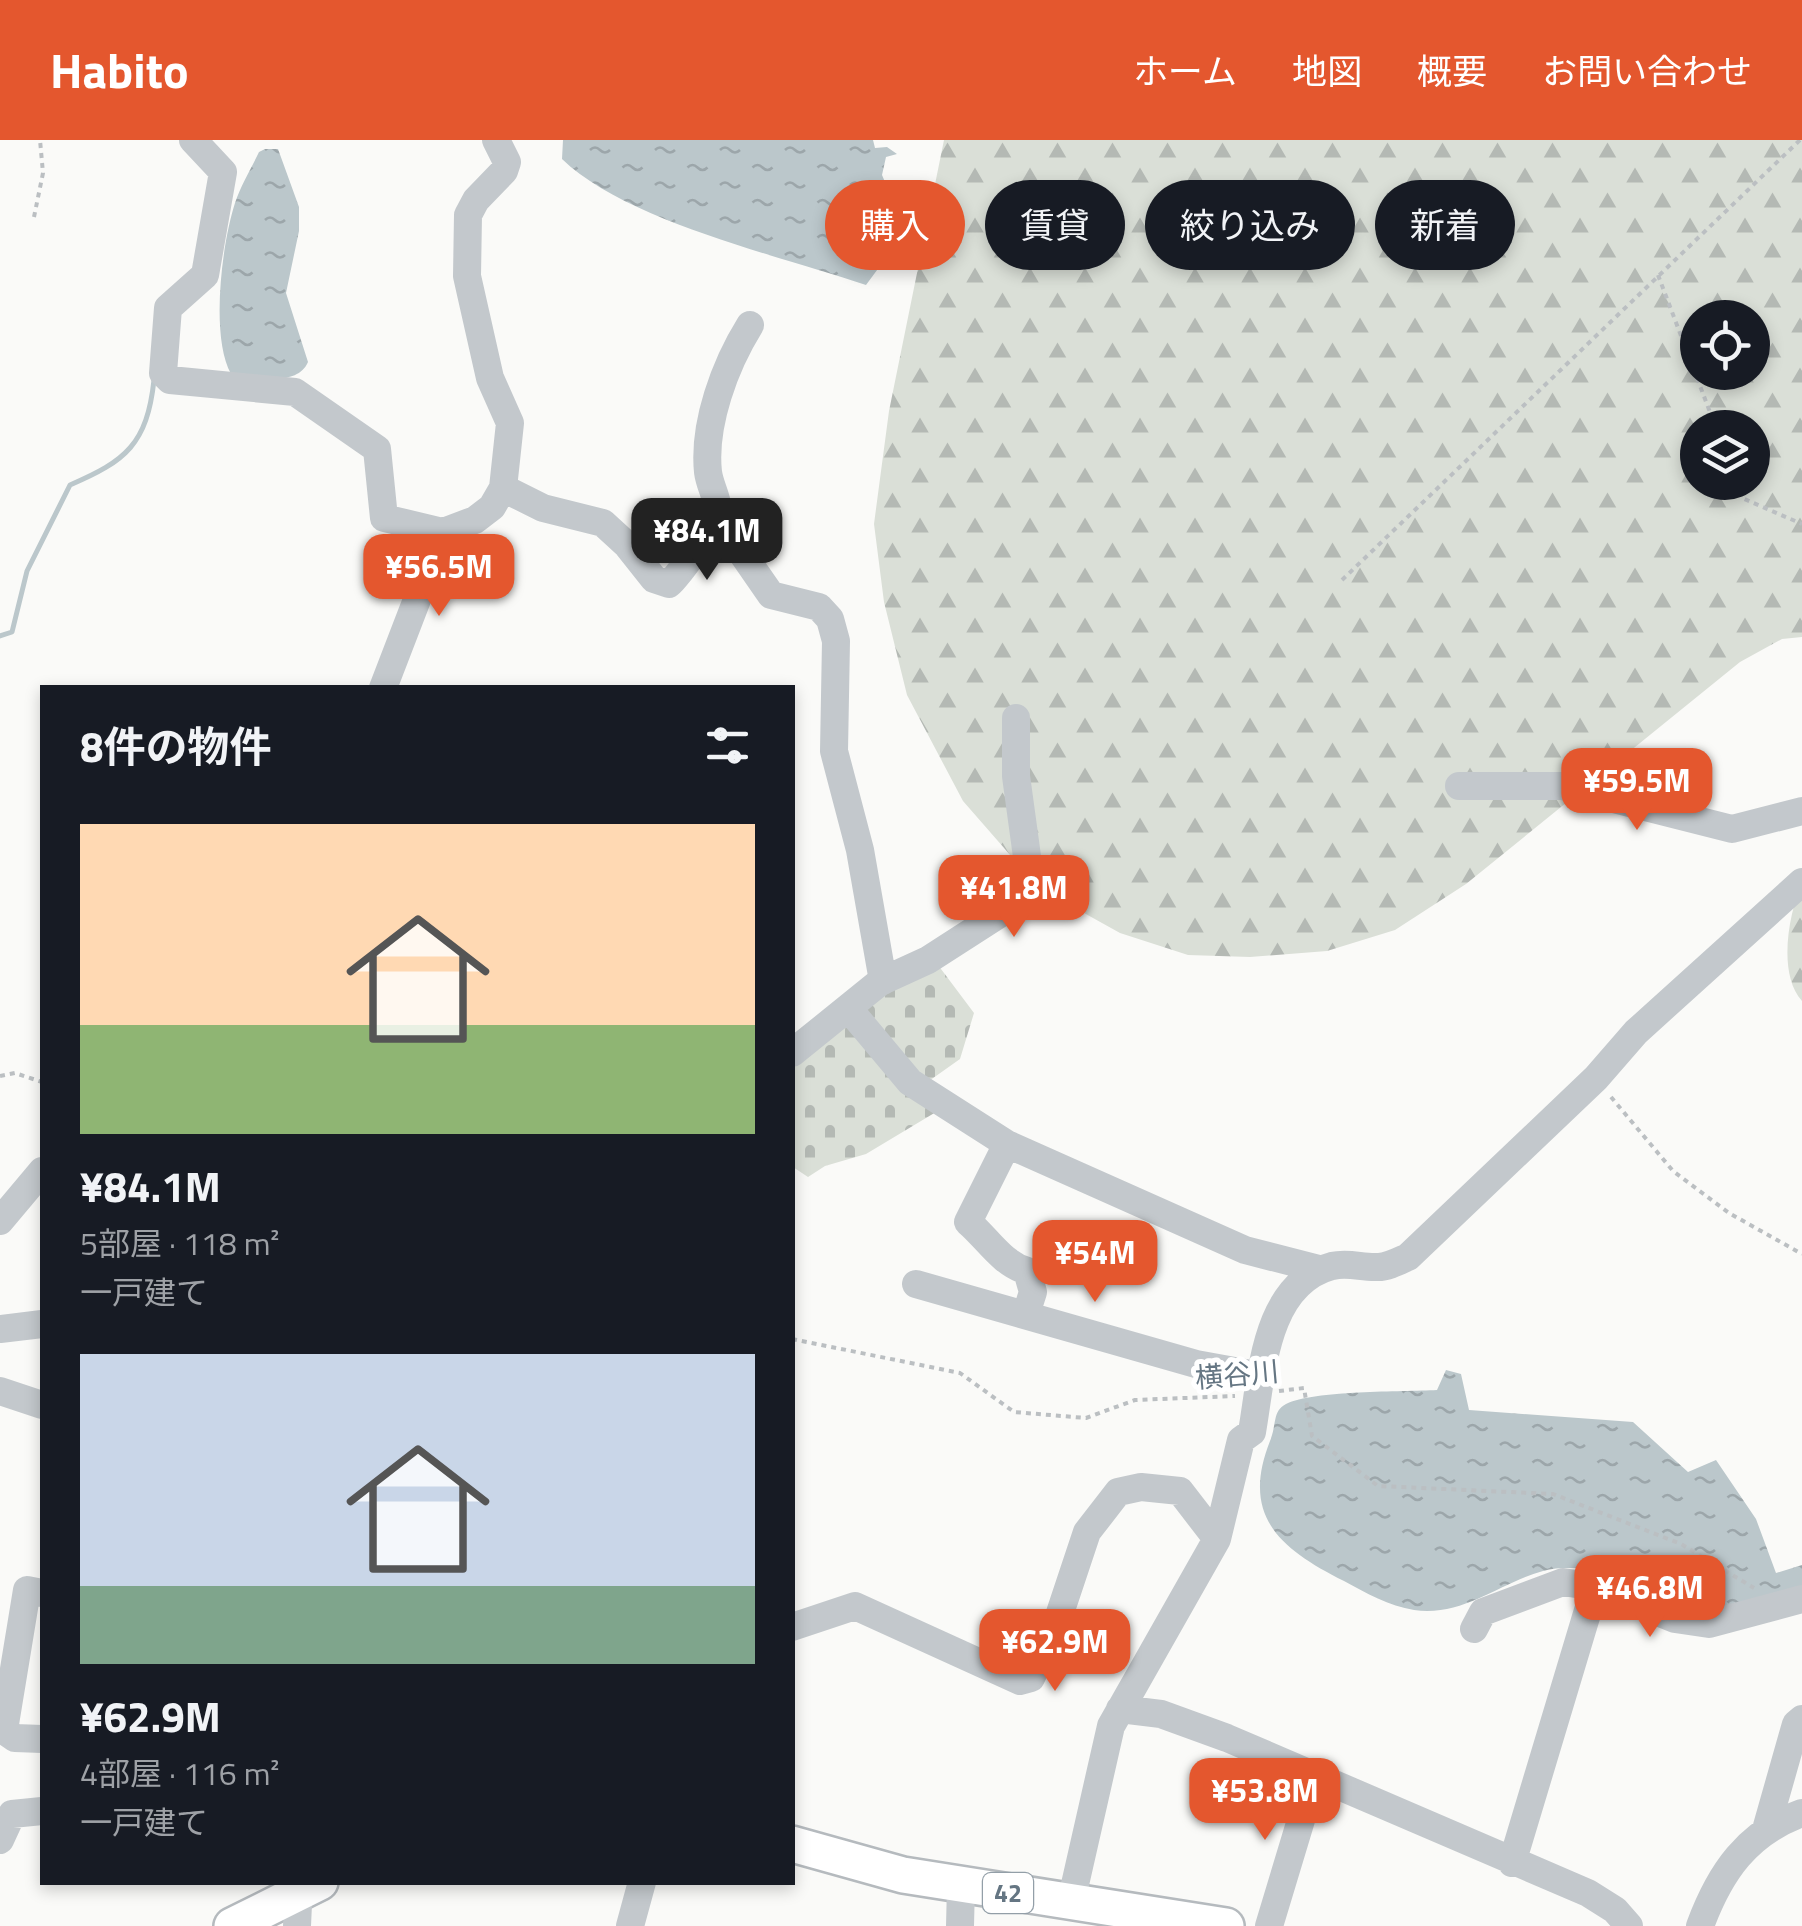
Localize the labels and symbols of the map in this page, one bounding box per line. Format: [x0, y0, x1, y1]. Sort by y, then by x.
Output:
pin: ¥84.1M [626, 498, 788, 583]
pin: ¥56.5M [358, 534, 520, 619]
pin: ¥59.5M [1556, 748, 1718, 833]
pin: ¥41.8M [933, 855, 1095, 940]
pin: ¥54M [1036, 1220, 1154, 1305]
street label: 横谷川 [1193, 1349, 1281, 1399]
pin: ¥46.8M [1569, 1555, 1731, 1640]
pin: ¥62.9M [974, 1609, 1136, 1694]
pin: ¥53.8M [1184, 1758, 1346, 1843]
road number: 42 [983, 1873, 1033, 1913]

